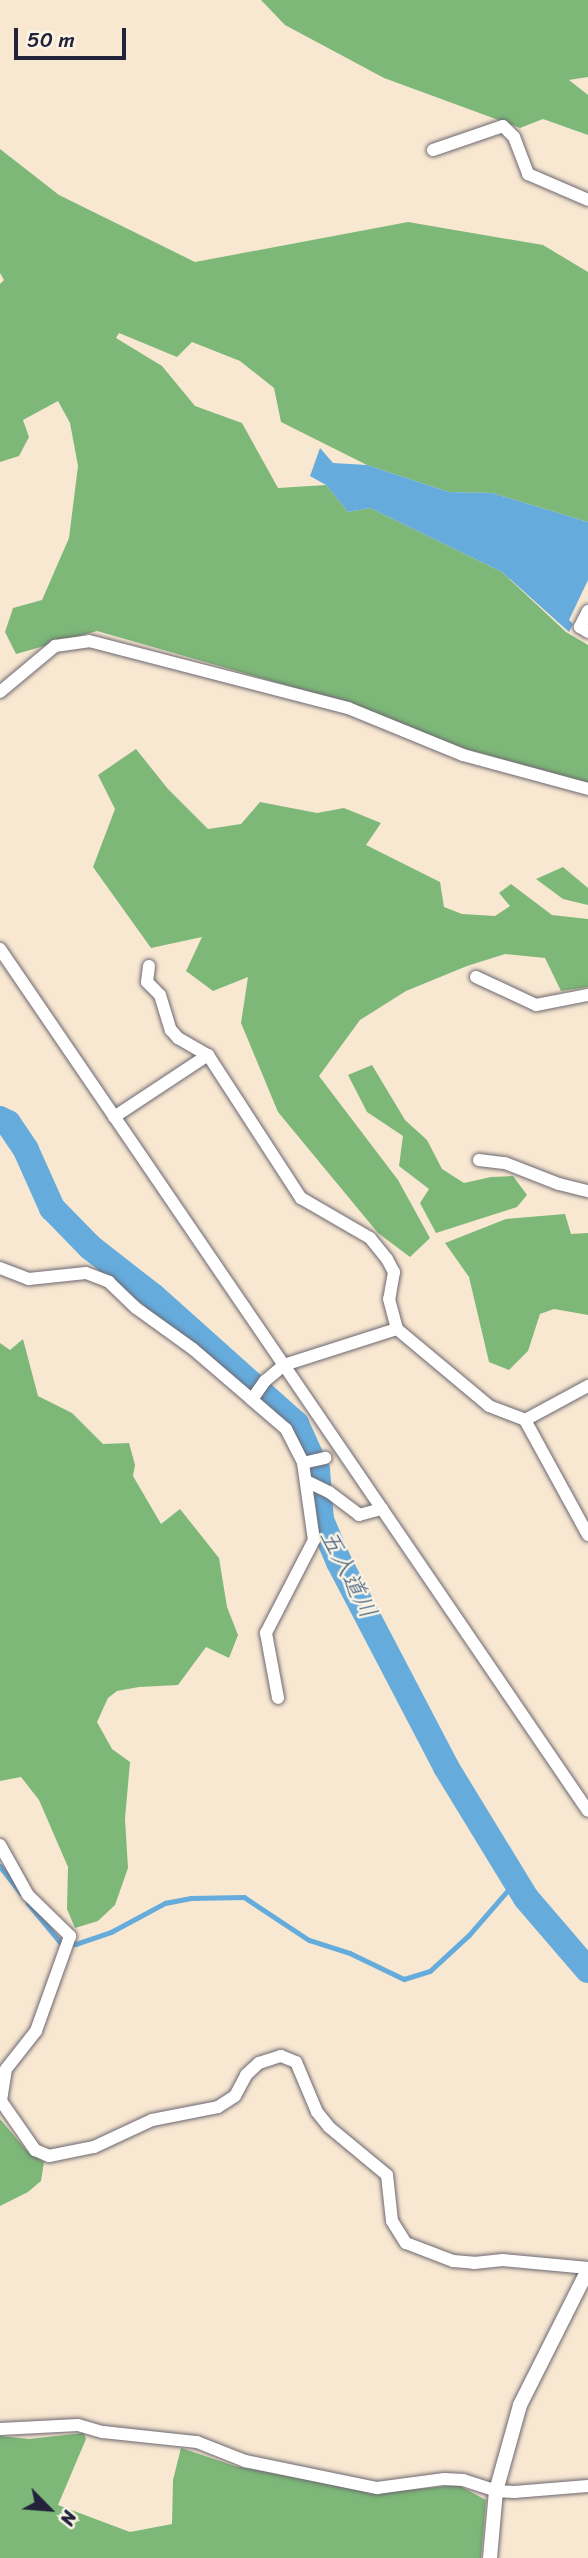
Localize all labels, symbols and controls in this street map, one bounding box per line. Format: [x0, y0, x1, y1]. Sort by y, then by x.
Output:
scale bar [18, 14, 130, 58]
text: 50 m [27, 21, 75, 59]
water label: 五入道川 [313, 1525, 383, 1623]
north arrow [14, 2474, 84, 2544]
text: N [51, 2505, 86, 2531]

